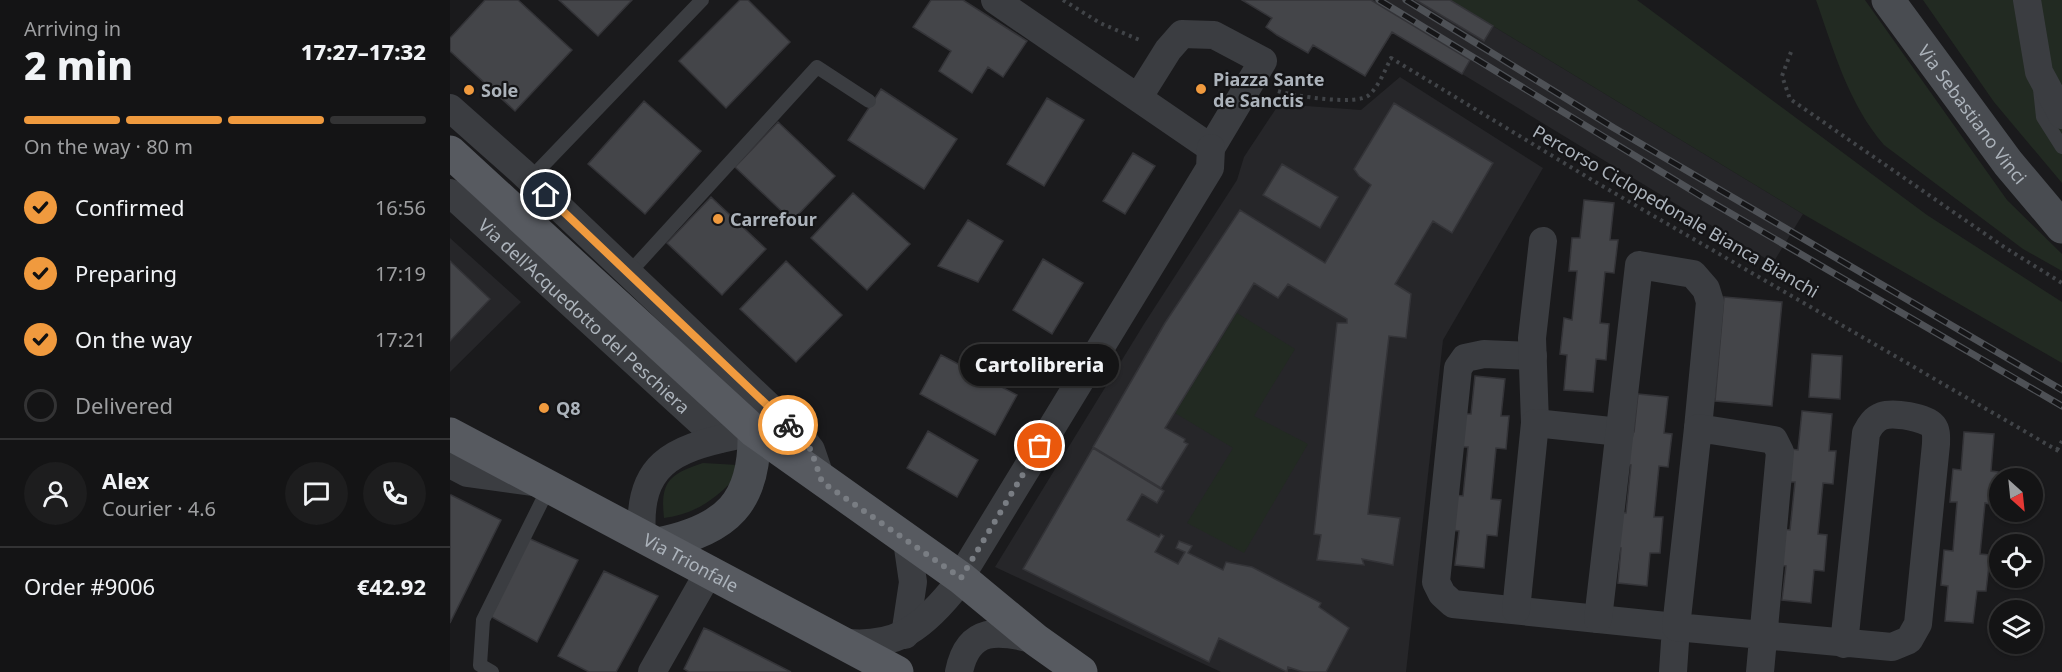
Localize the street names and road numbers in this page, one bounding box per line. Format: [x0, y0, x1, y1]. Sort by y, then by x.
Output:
street label: Via Sebastiano Vinci [1913, 40, 2032, 189]
street label: Percorso Ciclopedonale Bianca Bianchi [1529, 119, 1823, 303]
street label: Via dell'Acquedotto del Peschiera [473, 213, 695, 419]
street label: Via Trionfale [639, 527, 743, 597]

